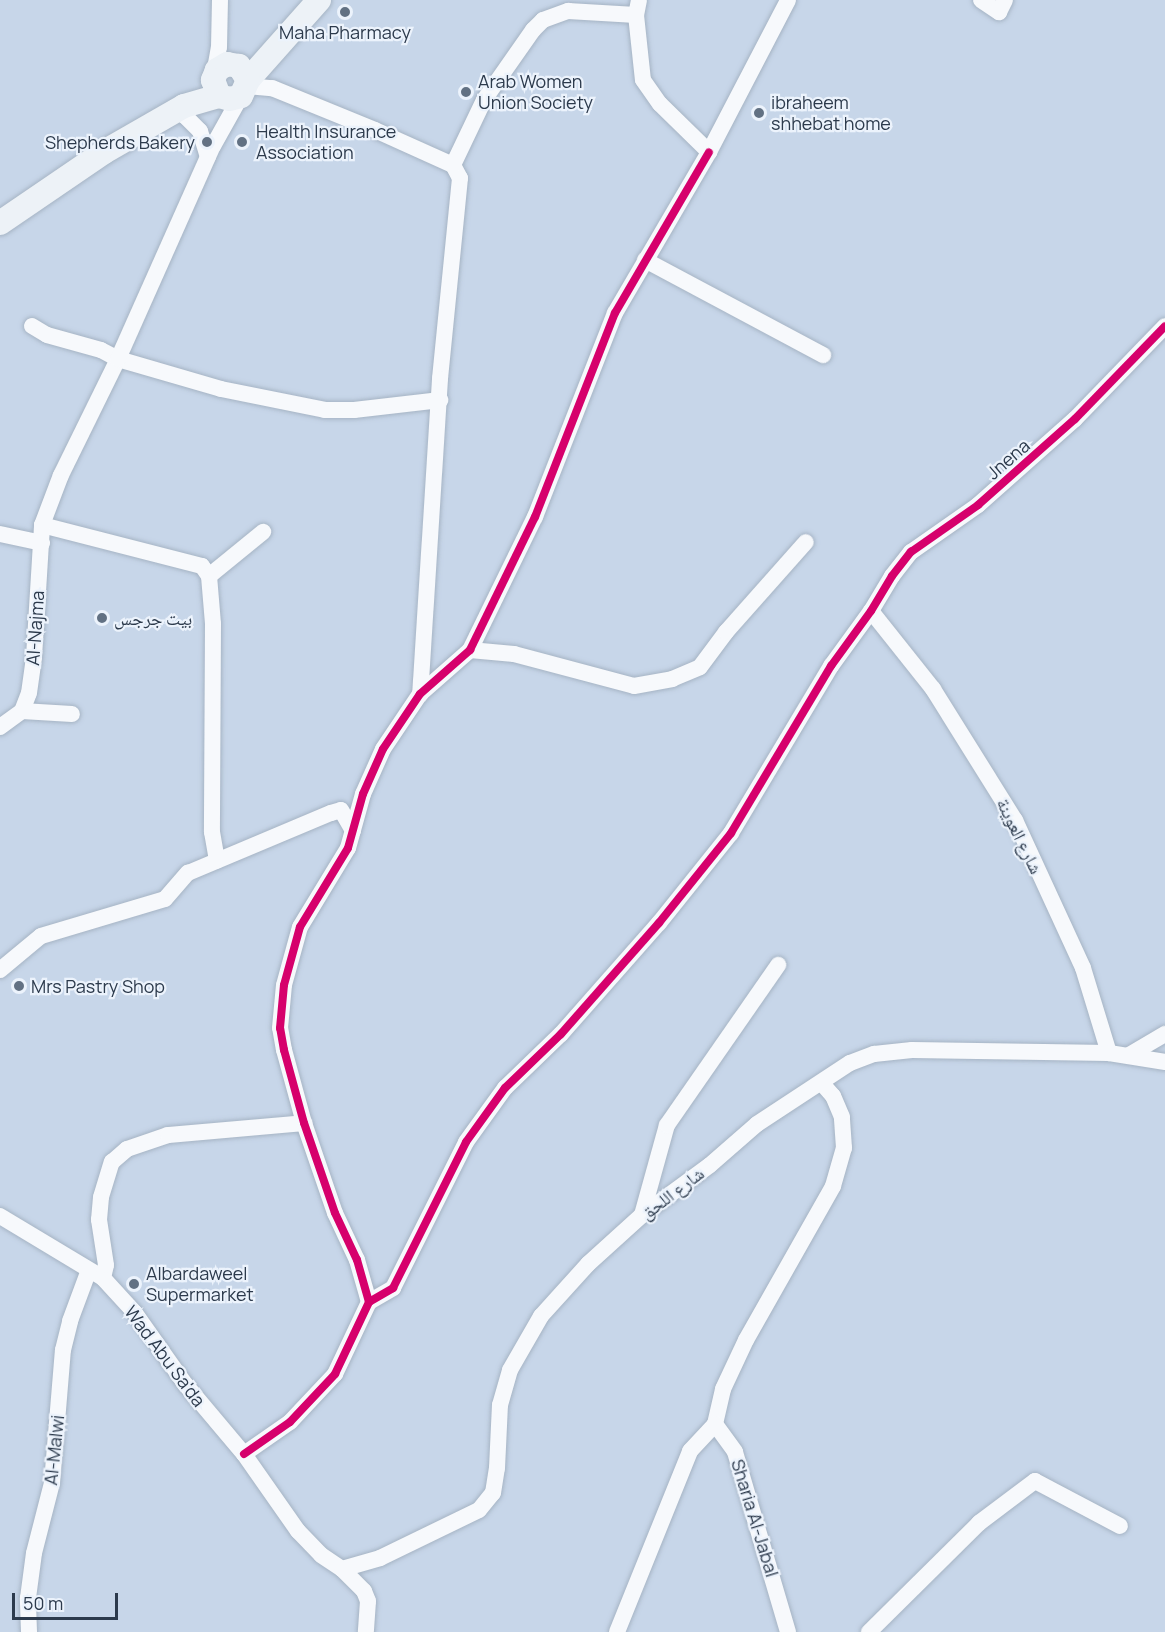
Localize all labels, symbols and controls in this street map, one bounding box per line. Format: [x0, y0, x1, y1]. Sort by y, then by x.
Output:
marker: Maha Pharmacy [338, 5, 352, 19]
place label: Maha Pharmacy [279, 21, 411, 43]
place label: Arab Women Union Society [478, 71, 593, 113]
marker: Arab Women Union Society [459, 85, 473, 99]
place label: ibraheem shhebat home [771, 92, 891, 134]
marker: ibraheem shhebat home [752, 106, 766, 120]
place label: Health Insurance Association [256, 121, 396, 164]
place label: Shepherds Bakery [45, 131, 195, 153]
marker: Health Insurance Association [233, 133, 251, 151]
marker: Shepherds Bakery [200, 135, 214, 149]
street label: Jnena [982, 434, 1034, 484]
street label: Al-Najma [22, 590, 48, 666]
place label: بيت جرجس [114, 607, 192, 629]
marker: بيت جرجس [95, 611, 109, 625]
street label: شارع العوينة [992, 795, 1048, 877]
place label: Mrs Pastry Shop [31, 975, 165, 997]
marker: Mrs Pastry Shop [12, 979, 26, 993]
street label: شارع اللحق [636, 1162, 708, 1224]
place label: Albardaweel Supermarket [146, 1263, 254, 1306]
marker: Albardaweel Supermarket [127, 1277, 141, 1291]
street label: Wad Abu Sa'da [120, 1301, 210, 1411]
street label: Al-Malwi [40, 1414, 68, 1486]
street label: Sharia Al-Jabal [727, 1457, 783, 1579]
scale bar [15, 1581, 122, 1619]
text: 50 m [23, 1591, 63, 1615]

